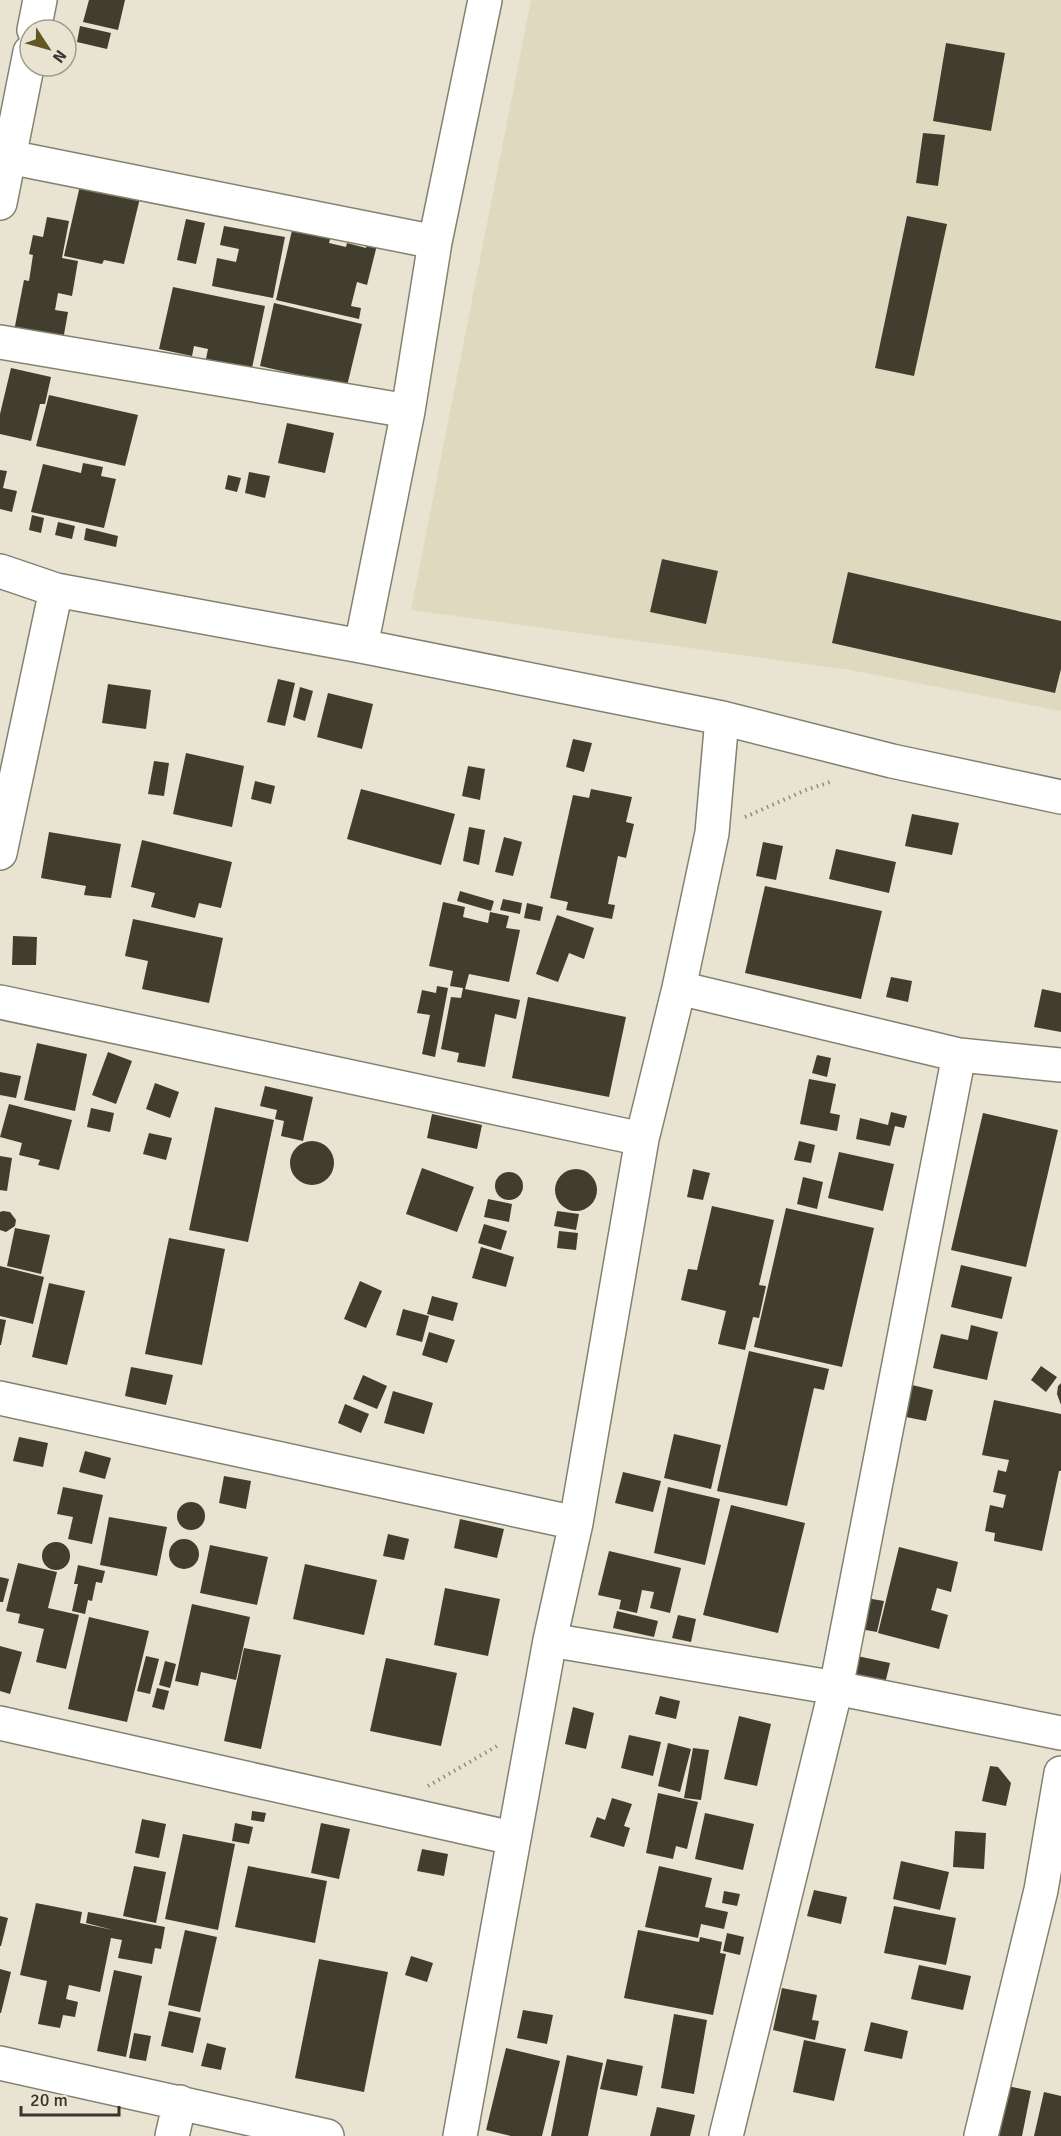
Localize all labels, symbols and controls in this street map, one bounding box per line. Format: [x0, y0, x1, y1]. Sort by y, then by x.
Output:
north arrow [18, 18, 78, 78]
text: N [48, 46, 71, 67]
scale bar [21, 2079, 118, 2117]
text: 20 m [30, 2089, 68, 2111]

